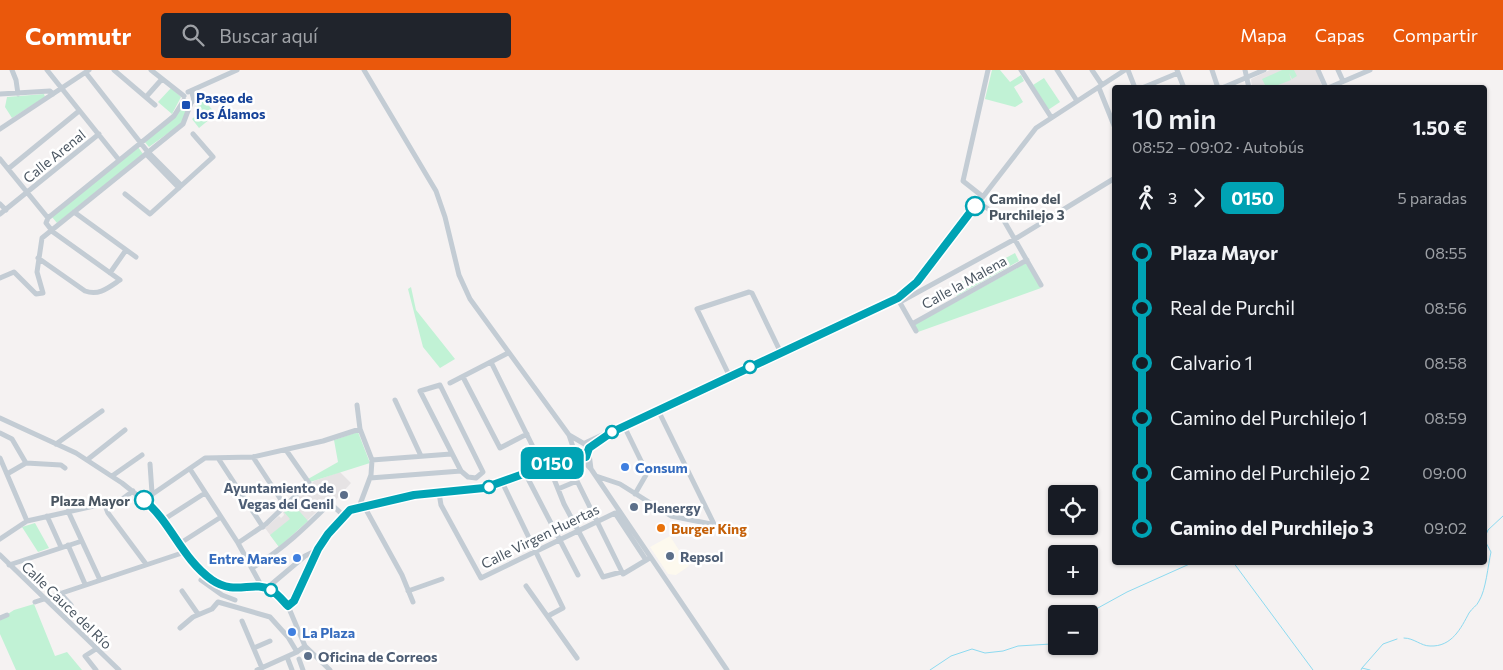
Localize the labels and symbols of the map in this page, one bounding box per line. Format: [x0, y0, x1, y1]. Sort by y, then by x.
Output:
place label: Paseo de los Álamos [196, 89, 266, 122]
marker: Paseo de los Álamos [180, 99, 192, 111]
street label: Calle Arenal [19, 126, 89, 186]
place label: Camino del Purchilejo 3 [989, 190, 1065, 223]
marker: Camino del Purchilejo 3 [965, 196, 985, 216]
street label: Calle la Malena [919, 252, 1009, 312]
unlabelled marker [743, 360, 757, 374]
unlabelled marker [605, 425, 619, 439]
line badge: 0150 [517, 447, 587, 479]
place label: Consum [635, 459, 688, 476]
marker: Consum [619, 461, 631, 473]
place label: Ayuntamiento de Vegas del Genil [224, 479, 334, 512]
unlabelled marker [482, 480, 496, 494]
marker: Ayuntamiento de Vegas del Genil [338, 489, 350, 501]
marker: Plaza Mayor [134, 490, 154, 510]
place label: Plaza Mayor [50, 492, 130, 509]
place label: Plenergy [644, 499, 701, 516]
street label: Calle Virgen Huertas [478, 500, 602, 572]
marker: Plenergy [628, 501, 640, 513]
place label: Burger King [671, 520, 747, 537]
marker: Burger King [655, 522, 667, 534]
place label: Repsol [680, 548, 723, 565]
place label: Entre Mares [209, 550, 287, 567]
marker: Repsol [664, 550, 676, 562]
marker: Entre Mares [291, 552, 303, 564]
street label: Calle Cauce del Río [18, 558, 116, 652]
unlabelled marker [264, 583, 278, 597]
place label: La Plaza [302, 624, 355, 641]
marker: La Plaza [286, 626, 298, 638]
place label: Oficina de Correos [318, 648, 438, 665]
marker: Oficina de Correos [302, 650, 314, 662]

